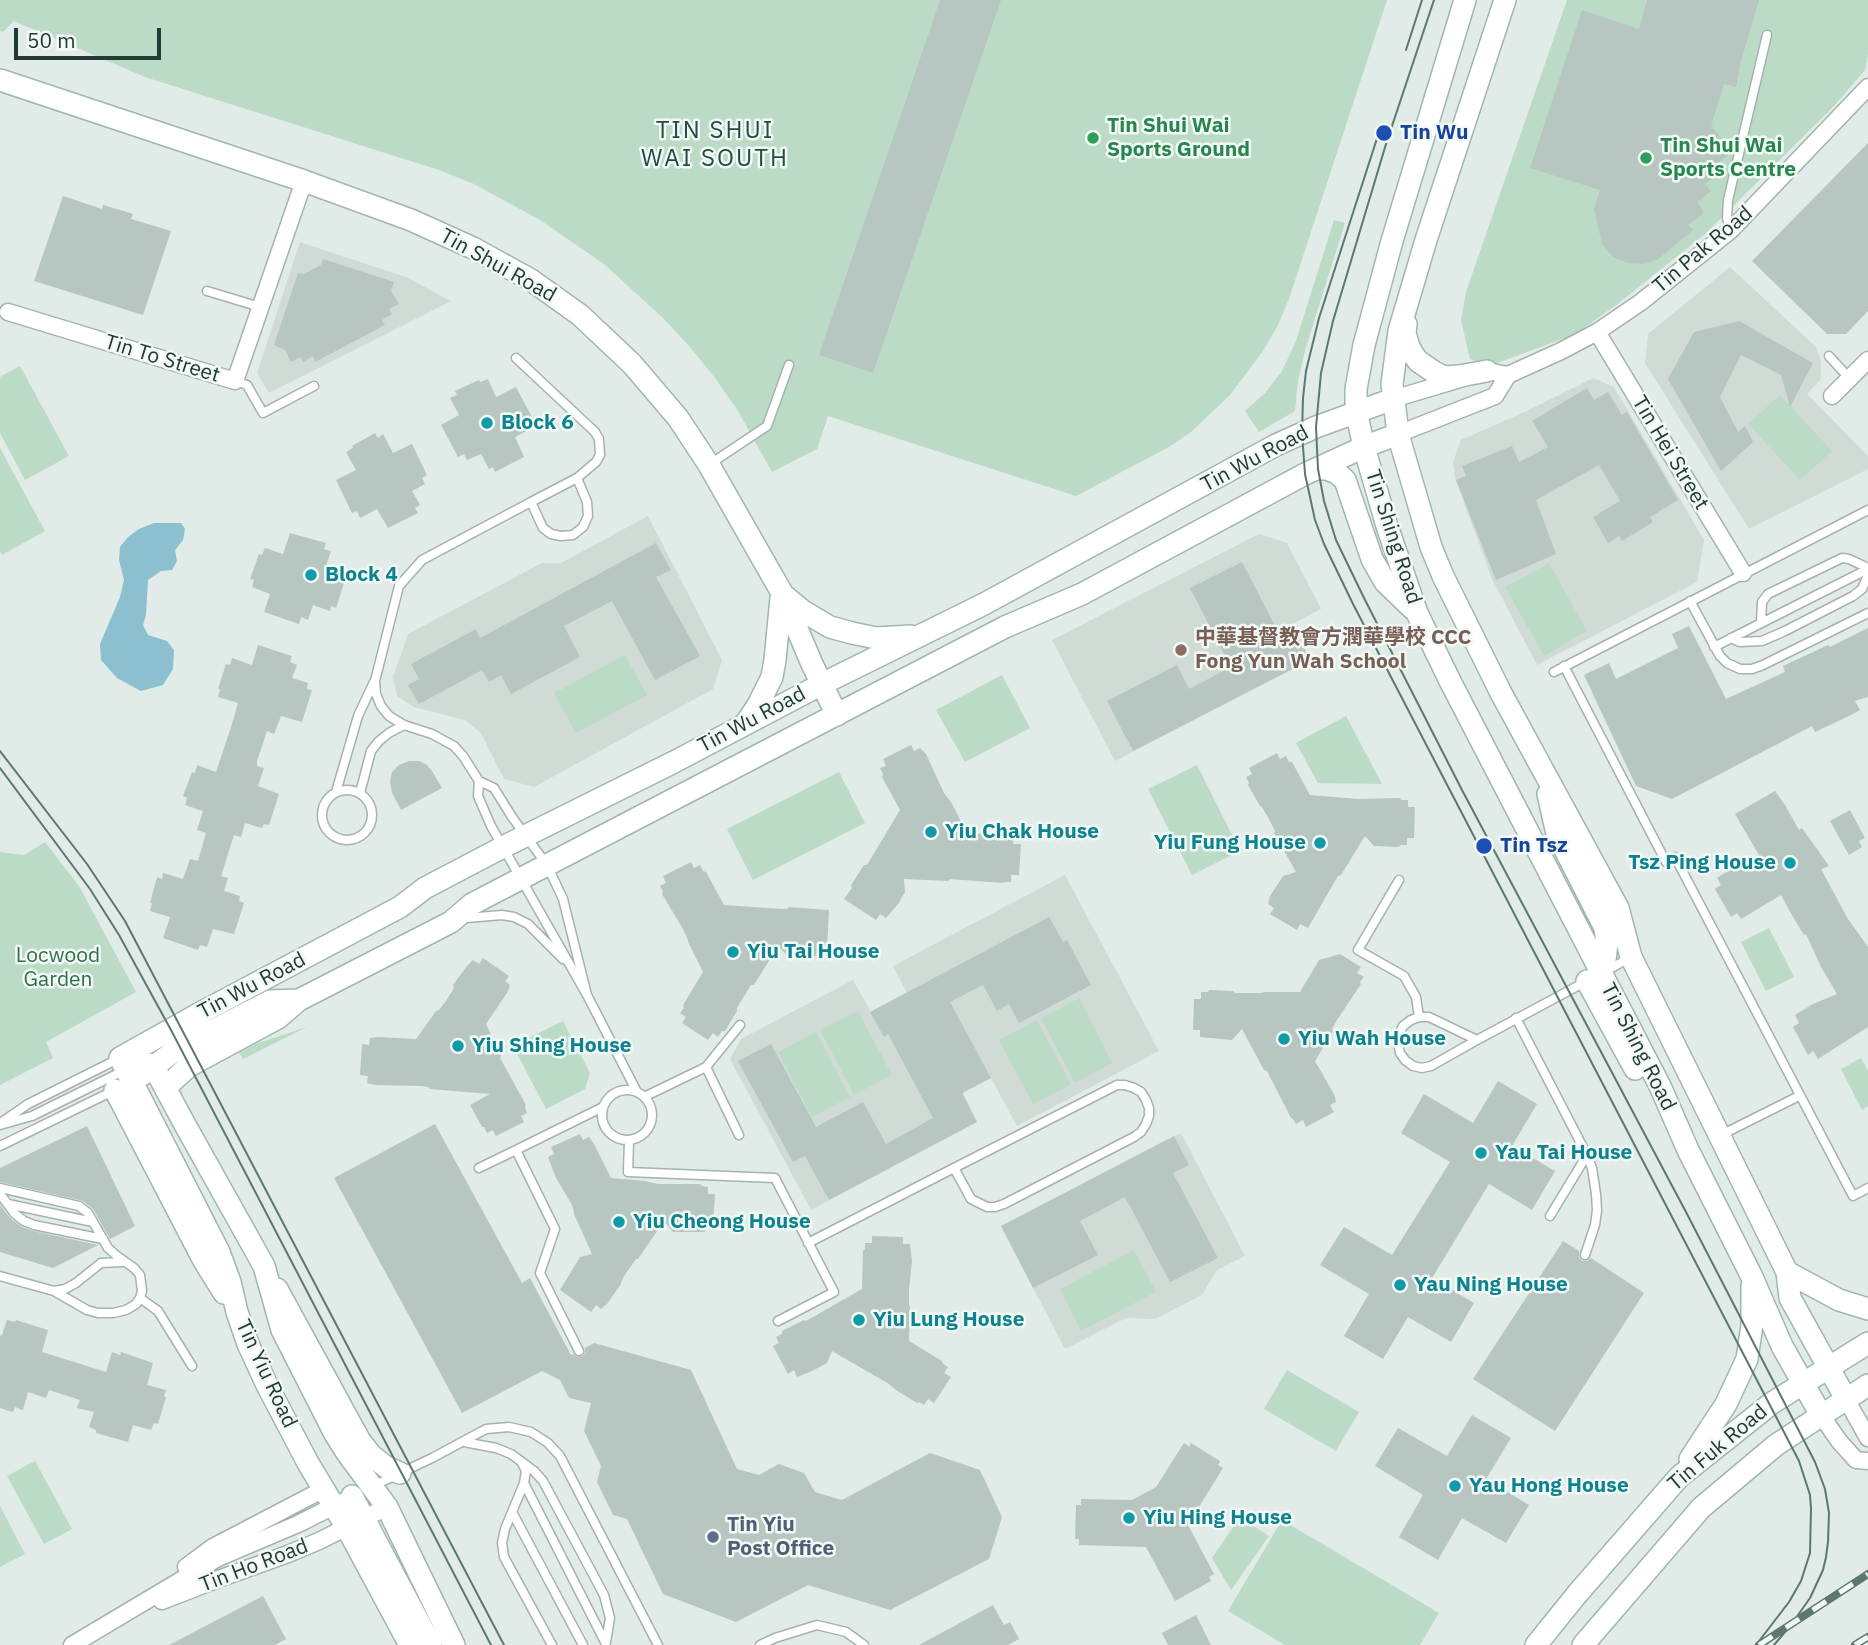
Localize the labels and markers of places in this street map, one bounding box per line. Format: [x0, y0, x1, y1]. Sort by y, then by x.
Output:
place label: Tin Shui Wai Sports Ground [1107, 113, 1250, 163]
place label: Tin Wu [1400, 120, 1469, 146]
marker: Tin Wu [1374, 123, 1394, 143]
marker: Tin Shui Wai Sports Ground [1085, 130, 1101, 146]
place label: Tin Shui Wai Sports Centre [1660, 133, 1796, 183]
marker: Tin Shui Wai Sports Centre [1638, 150, 1654, 166]
place label: Block 6 [501, 410, 574, 436]
marker: Block 6 [479, 415, 495, 431]
place label: Block 4 [325, 562, 398, 588]
marker: Block 4 [303, 567, 319, 583]
place label: 中華基督教會方潤華學校 CCC Fong Yun Wah School [1195, 625, 1471, 675]
marker: 中華基督教會方潤華學校 CCC Fong Yun Wah School [1173, 642, 1189, 658]
place label: Yiu Chak House [945, 819, 1099, 845]
marker: Yiu Chak House [923, 824, 939, 840]
place label: Yiu Fung House [1154, 830, 1306, 856]
place label: Tin Tsz [1500, 833, 1568, 859]
marker: Yiu Fung House [1312, 835, 1328, 851]
marker: Tin Tsz [1474, 836, 1494, 856]
place label: Tsz Ping House [1628, 850, 1776, 876]
marker: Tsz Ping House [1782, 855, 1798, 871]
place label: Yiu Tai House [747, 939, 880, 965]
marker: Yiu Tai House [725, 944, 741, 960]
place label: Yiu Wah House [1298, 1026, 1446, 1052]
marker: Yiu Wah House [1276, 1031, 1292, 1047]
place label: Yiu Shing House [472, 1033, 632, 1059]
marker: Yiu Shing House [450, 1038, 466, 1054]
place label: Yau Tai House [1495, 1140, 1632, 1166]
marker: Yau Tai House [1473, 1145, 1489, 1161]
place label: Yiu Cheong House [633, 1209, 811, 1235]
marker: Yiu Cheong House [611, 1214, 627, 1230]
place label: Yau Ning House [1414, 1272, 1568, 1298]
marker: Yau Ning House [1392, 1277, 1408, 1293]
place label: Yiu Lung House [873, 1307, 1024, 1333]
marker: Yiu Lung House [851, 1312, 867, 1328]
place label: Yau Hong House [1469, 1473, 1629, 1499]
marker: Yau Hong House [1447, 1478, 1463, 1494]
place label: Yiu Hing House [1143, 1505, 1292, 1531]
marker: Yiu Hing House [1121, 1510, 1137, 1526]
place label: Tin Yiu Post Office [727, 1512, 834, 1562]
marker: Tin Yiu Post Office [705, 1529, 721, 1545]

